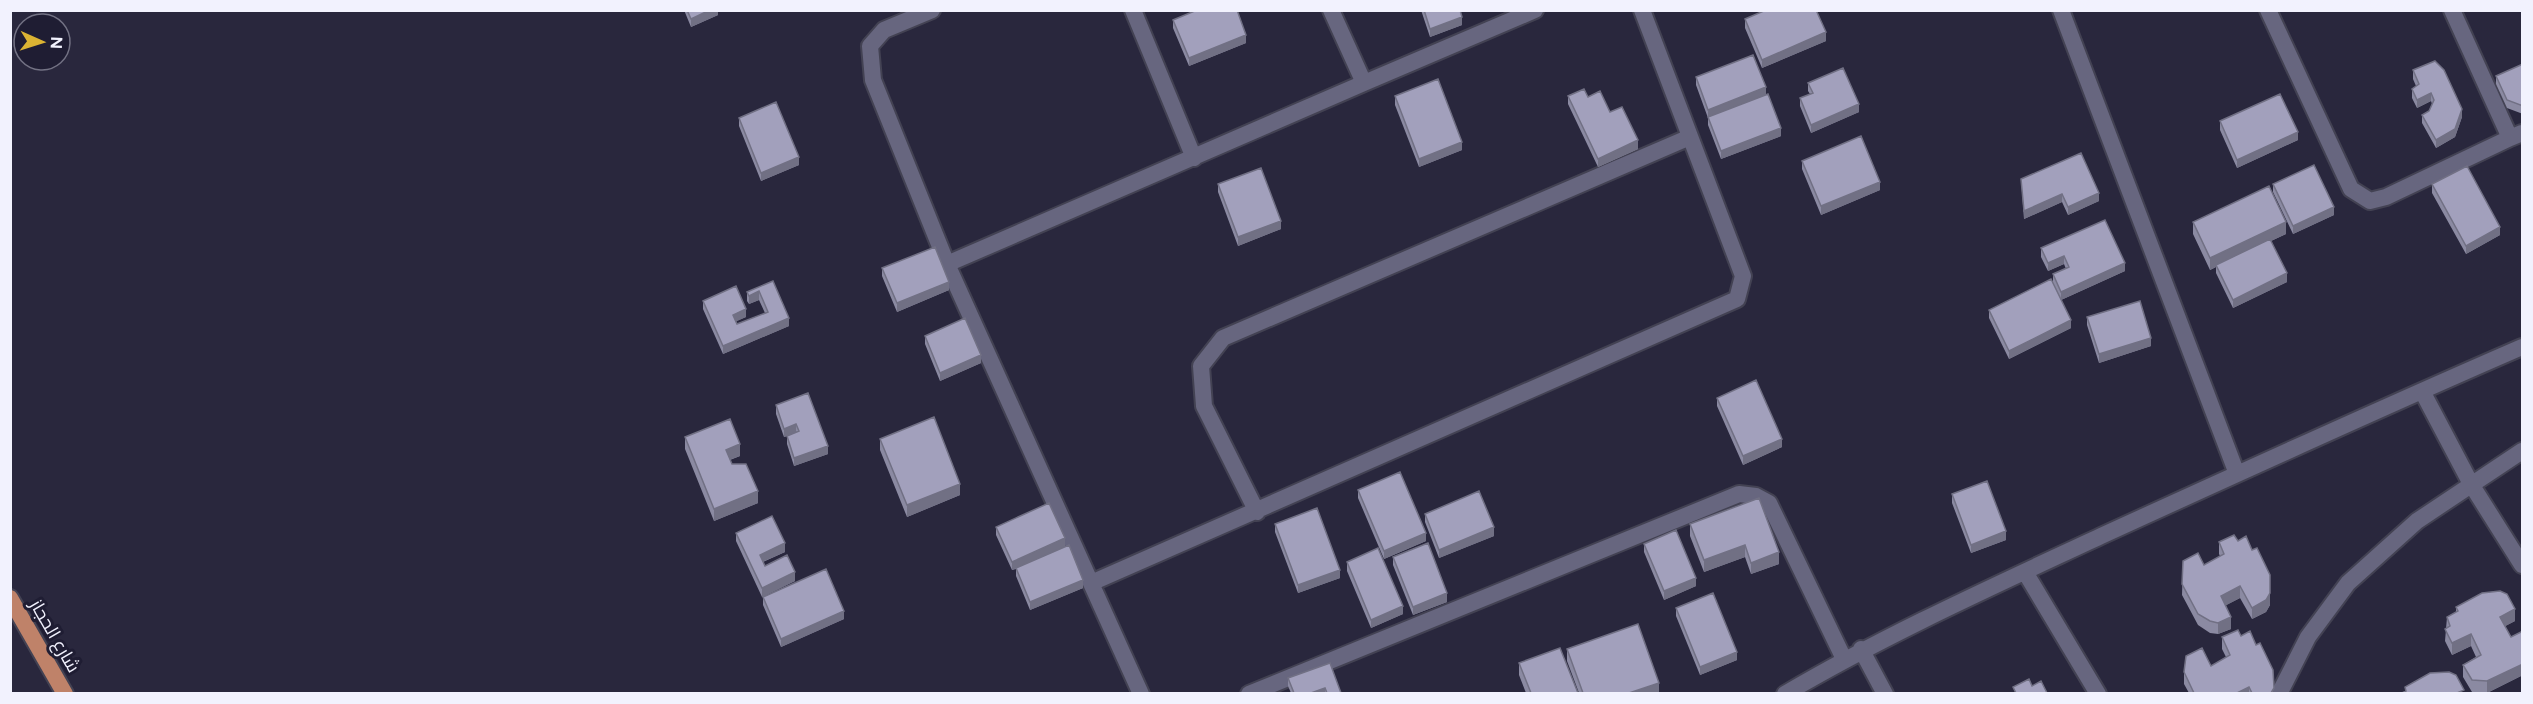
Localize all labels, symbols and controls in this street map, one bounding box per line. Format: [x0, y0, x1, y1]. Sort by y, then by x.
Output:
north arrow [12, 12, 72, 72]
text: N [47, 36, 66, 49]
street label: شارع الحجاز [24, 595, 85, 677]

